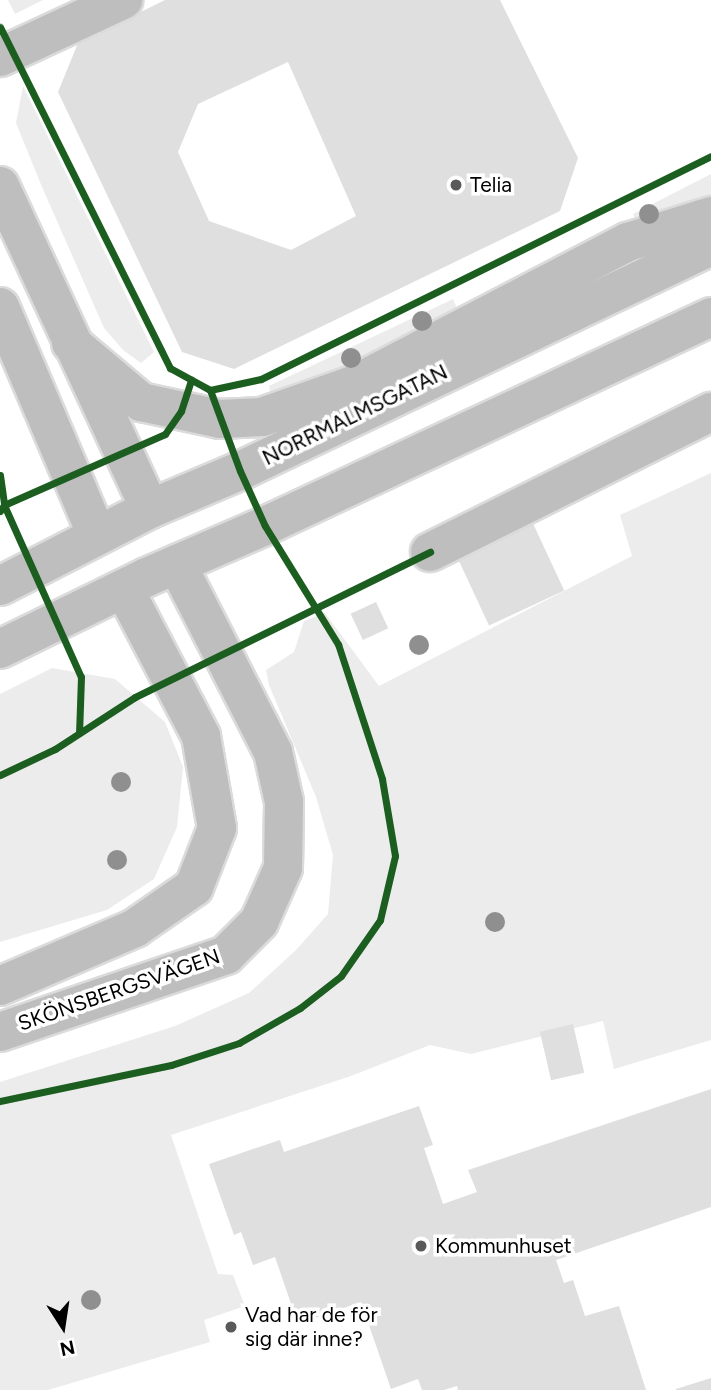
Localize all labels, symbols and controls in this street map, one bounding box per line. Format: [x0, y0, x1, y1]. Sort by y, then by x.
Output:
place label: Telia [470, 172, 512, 198]
marker: Telia [448, 177, 464, 193]
street label: NORRMALMSGATAN [258, 359, 452, 471]
street label: SKÖNSBERGSVÄGEN [15, 944, 223, 1036]
place label: Kommunhuset [435, 1233, 572, 1259]
marker: Kommunhuset [413, 1238, 429, 1254]
north arrow [28, 1292, 98, 1362]
place label: Vad har de för sig där inne? [245, 1302, 378, 1352]
marker: Vad har de för sig där inne? [223, 1319, 239, 1335]
text: N [58, 1335, 77, 1361]

